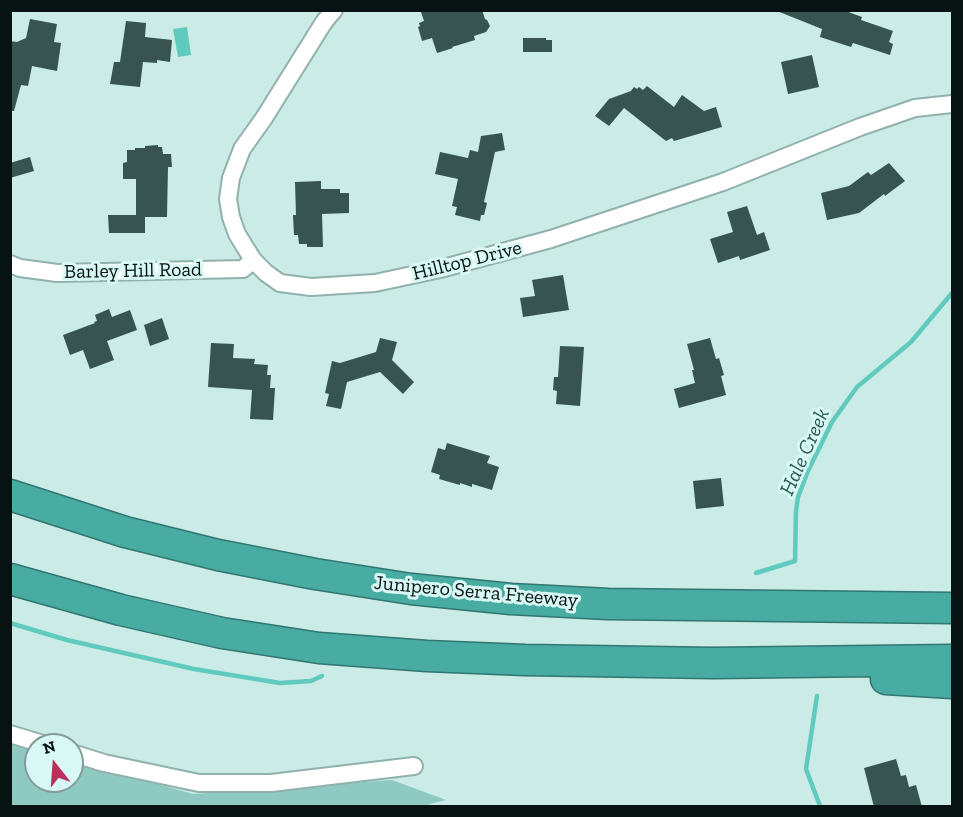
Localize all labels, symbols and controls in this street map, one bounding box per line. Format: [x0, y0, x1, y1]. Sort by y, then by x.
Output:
street label: Hilltop Drive [410, 236, 524, 286]
street label: Barley Hill Road [64, 258, 202, 284]
water label: Hale Creek [775, 405, 835, 499]
street label: Junipero Serra Freeway [373, 571, 579, 613]
north arrow [24, 733, 84, 793]
text: N [41, 736, 58, 758]

